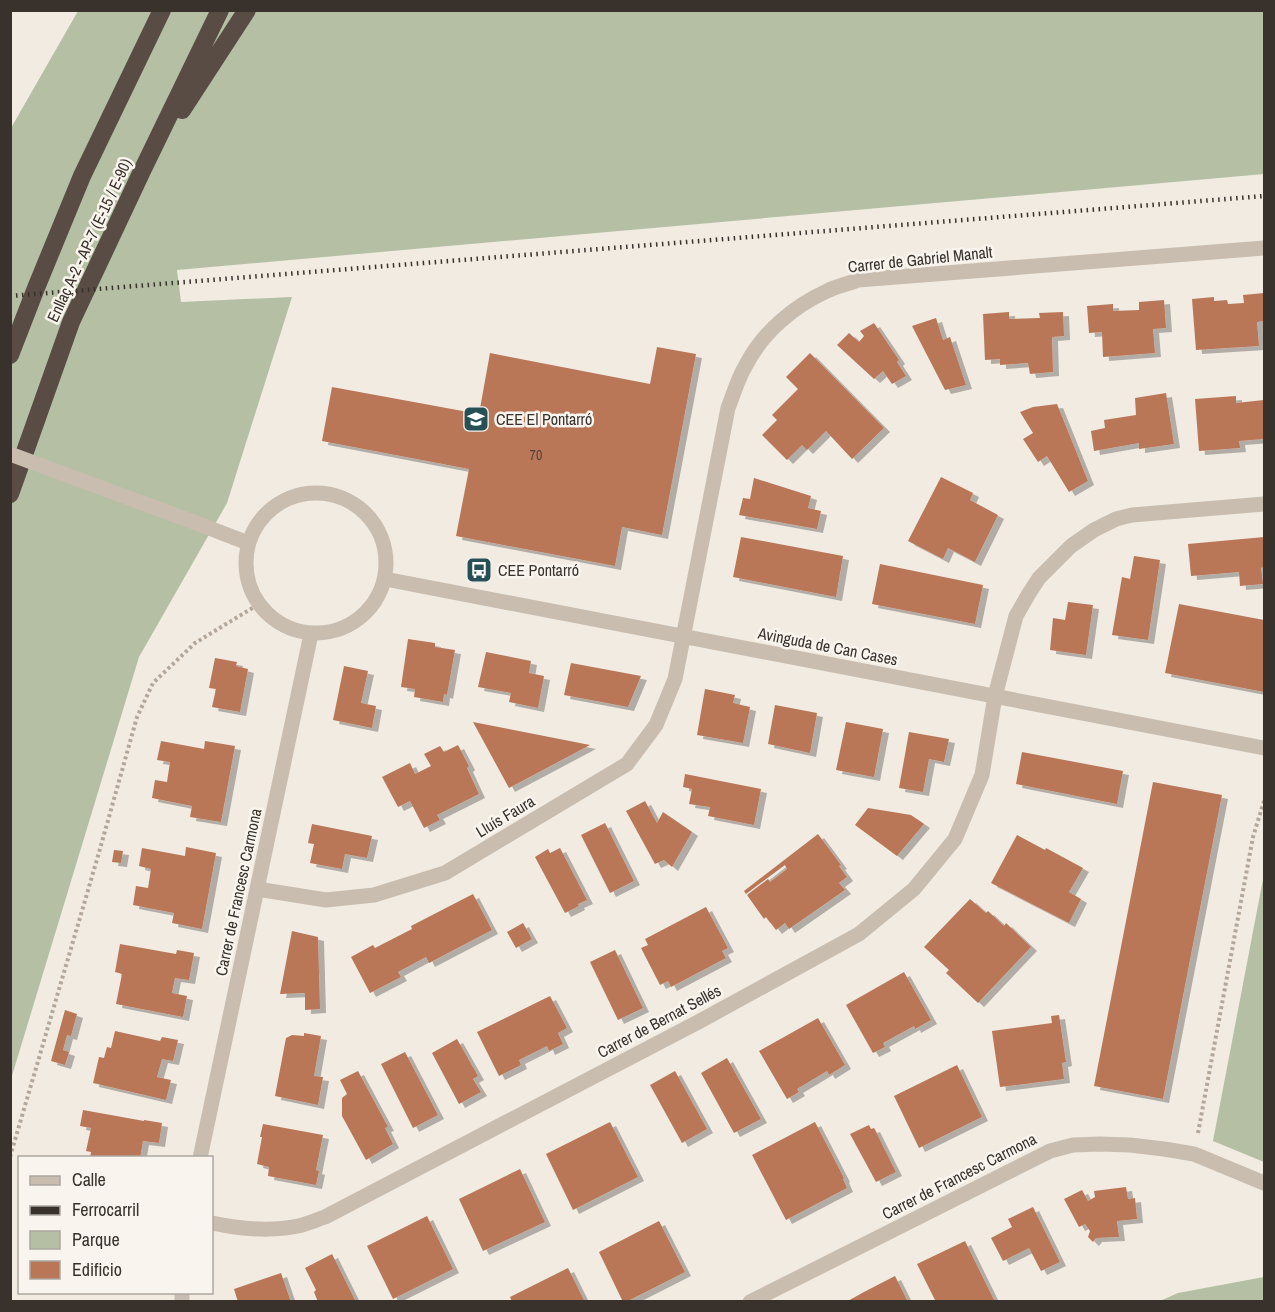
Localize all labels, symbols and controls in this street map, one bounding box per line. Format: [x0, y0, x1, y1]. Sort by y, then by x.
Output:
street label: Enllaç A-2 - AP-7 (E-15 / E-90) [41, 155, 137, 325]
street label: Carrer de Gabriel Manalt [847, 240, 994, 278]
school or university icon: CEE El Pontarró [461, 404, 491, 434]
place label: CEE El Pontarró [496, 408, 592, 430]
house number: 70 [530, 446, 542, 464]
bus stop icon: CEE Pontarró [464, 555, 494, 585]
place label: CEE Pontarró [498, 559, 579, 581]
street label: Avinguda de Can Cases [755, 621, 900, 670]
street label: Lluís Faura [471, 789, 539, 842]
street label: Carrer de Francesc Carmona [210, 806, 267, 978]
street label: Carrer de Bernat Sellés [593, 979, 725, 1063]
street label: Carrer de Francesc Carmona [878, 1127, 1041, 1225]
legend [18, 1156, 213, 1294]
text: Calle [72, 1167, 106, 1192]
text: Ferrocarril [72, 1197, 139, 1222]
text: Parque [72, 1227, 120, 1252]
text: Edificio [72, 1257, 122, 1282]

